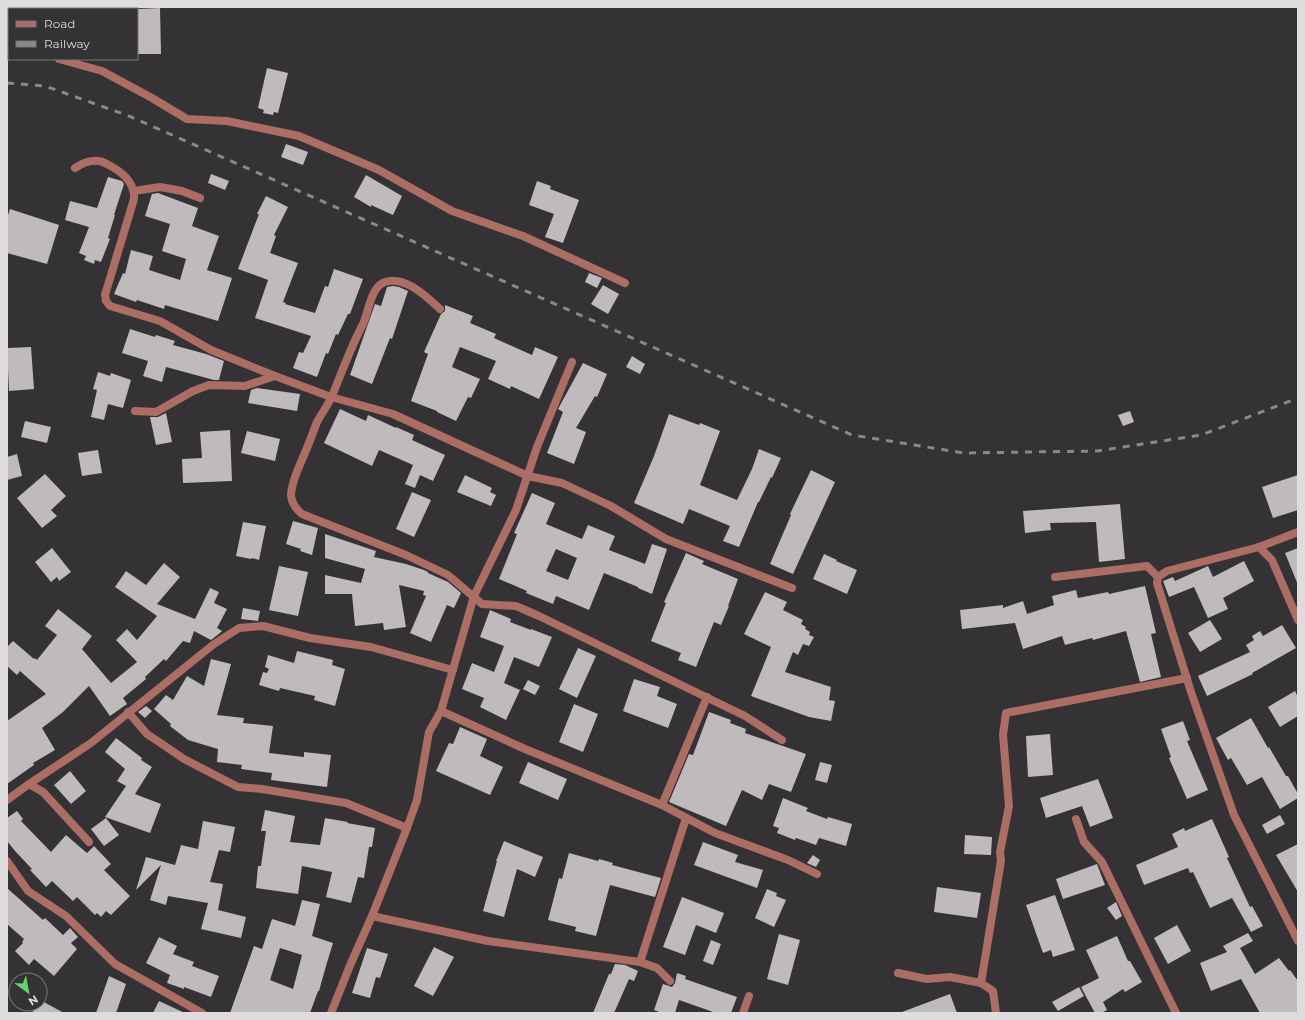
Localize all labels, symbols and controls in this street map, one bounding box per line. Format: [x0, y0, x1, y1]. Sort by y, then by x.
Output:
legend [8, 8, 138, 60]
text: Road [44, 16, 75, 31]
text: Railway [44, 36, 90, 51]
north arrow [8, 972, 48, 1012]
text: N [26, 992, 41, 1009]

